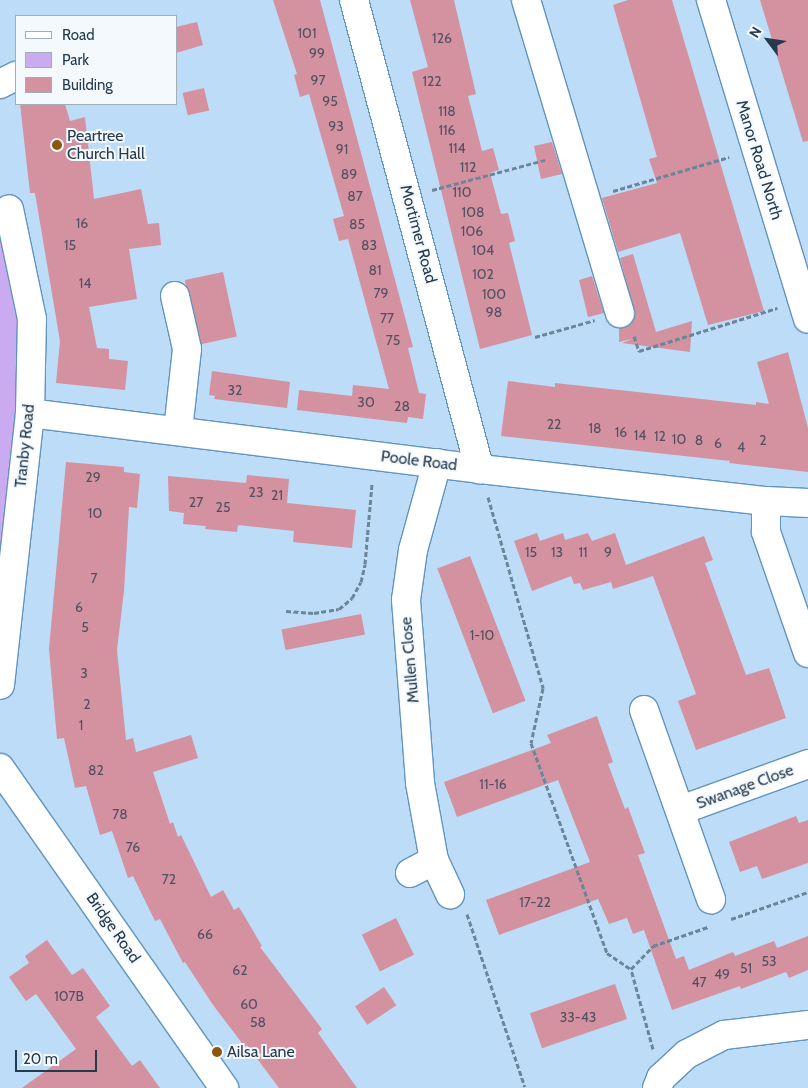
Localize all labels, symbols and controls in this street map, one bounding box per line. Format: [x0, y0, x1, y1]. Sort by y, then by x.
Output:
legend [15, 15, 178, 105]
north arrow [743, 15, 793, 65]
text: N [745, 23, 765, 41]
house number: 101 [298, 25, 316, 41]
text: Road [62, 26, 95, 44]
house number: 126 [432, 30, 452, 46]
house number: 99 [309, 45, 325, 61]
text: Park [62, 51, 89, 69]
house number: 97 [311, 72, 325, 88]
house number: 122 [422, 73, 442, 89]
text: Building [62, 76, 113, 94]
house number: 95 [322, 93, 338, 109]
street label: Manor Road North [732, 98, 786, 222]
house number: 118 [438, 103, 456, 119]
house number: 93 [328, 118, 344, 134]
house number: 116 [438, 122, 456, 138]
place label: Peartree Church Hall [67, 126, 145, 164]
marker: Peartree Church Hall [51, 139, 63, 151]
house number: 114 [448, 140, 466, 156]
house number: 91 [336, 141, 348, 157]
house number: 112 [460, 159, 476, 175]
house number: 89 [341, 166, 357, 182]
street label: Mortimer Road [396, 183, 440, 285]
house number: 110 [453, 184, 471, 200]
house number: 87 [347, 188, 363, 204]
house number: 108 [462, 204, 484, 220]
house number: 16 [76, 215, 88, 231]
house number: 85 [349, 216, 365, 232]
house number: 106 [461, 223, 483, 239]
house number: 15 [64, 237, 76, 253]
house number: 83 [361, 237, 377, 253]
house number: 104 [472, 242, 494, 258]
house number: 81 [368, 262, 382, 278]
house number: 102 [472, 266, 494, 282]
house number: 14 [79, 275, 91, 291]
house number: 79 [374, 285, 388, 301]
house number: 100 [482, 286, 506, 302]
house number: 98 [486, 304, 502, 320]
house number: 77 [380, 310, 394, 326]
house number: 75 [386, 332, 400, 348]
house number: 32 [228, 382, 242, 398]
house number: 30 [357, 394, 375, 410]
house number: 28 [394, 398, 410, 414]
street label: Tranby Road [11, 403, 39, 489]
house number: 22 [547, 416, 561, 432]
house number: 18 [588, 420, 602, 436]
house number: 16 [615, 424, 627, 440]
house number: 14 [634, 427, 646, 443]
house number: 12 [654, 428, 666, 444]
house number: 10 [672, 431, 686, 447]
house number: 8 [695, 432, 703, 448]
house number: 2 [759, 432, 767, 448]
house number: 6 [714, 435, 722, 451]
house number: 4 [737, 439, 745, 455]
street label: Poole Road [380, 447, 458, 475]
house number: 29 [85, 469, 101, 485]
house number: 23 [249, 484, 263, 500]
house number: 21 [271, 487, 283, 503]
house number: 27 [189, 494, 203, 510]
house number: 25 [216, 499, 230, 515]
house number: 10 [88, 505, 102, 521]
house number: 15 [525, 544, 537, 560]
house number: 13 [551, 544, 563, 560]
house number: 11 [578, 544, 588, 560]
house number: 9 [604, 544, 612, 560]
house number: 7 [90, 570, 98, 586]
house number: 6 [75, 599, 83, 615]
street label: Mullen Close [397, 616, 423, 704]
house number: 5 [81, 619, 89, 635]
house number: 1-10 [470, 627, 494, 643]
house number: 3 [80, 665, 88, 681]
house number: 2 [83, 696, 91, 712]
house number: 1 [79, 717, 83, 733]
street label: Swanage Close [694, 761, 796, 813]
house number: 82 [88, 762, 104, 778]
house number: 11-16 [479, 776, 507, 792]
house number: 78 [112, 806, 128, 822]
house number: 76 [126, 839, 140, 855]
house number: 72 [162, 871, 176, 887]
street label: Bridge Road [82, 889, 144, 967]
house number: 17-22 [519, 894, 551, 910]
house number: 66 [197, 926, 213, 942]
house number: 53 [761, 953, 777, 969]
house number: 51 [740, 960, 752, 976]
house number: 62 [232, 962, 248, 978]
house number: 49 [714, 966, 730, 982]
house number: 47 [691, 974, 707, 990]
house number: 107B [54, 988, 84, 1004]
house number: 60 [240, 996, 258, 1012]
house number: 33-43 [560, 1009, 596, 1025]
house number: 58 [250, 1014, 266, 1030]
scale bar [18, 1040, 100, 1072]
place label: Ailsa Lane [227, 1042, 295, 1062]
marker: Ailsa Lane [211, 1046, 223, 1058]
text: 20 m [23, 1050, 58, 1068]

